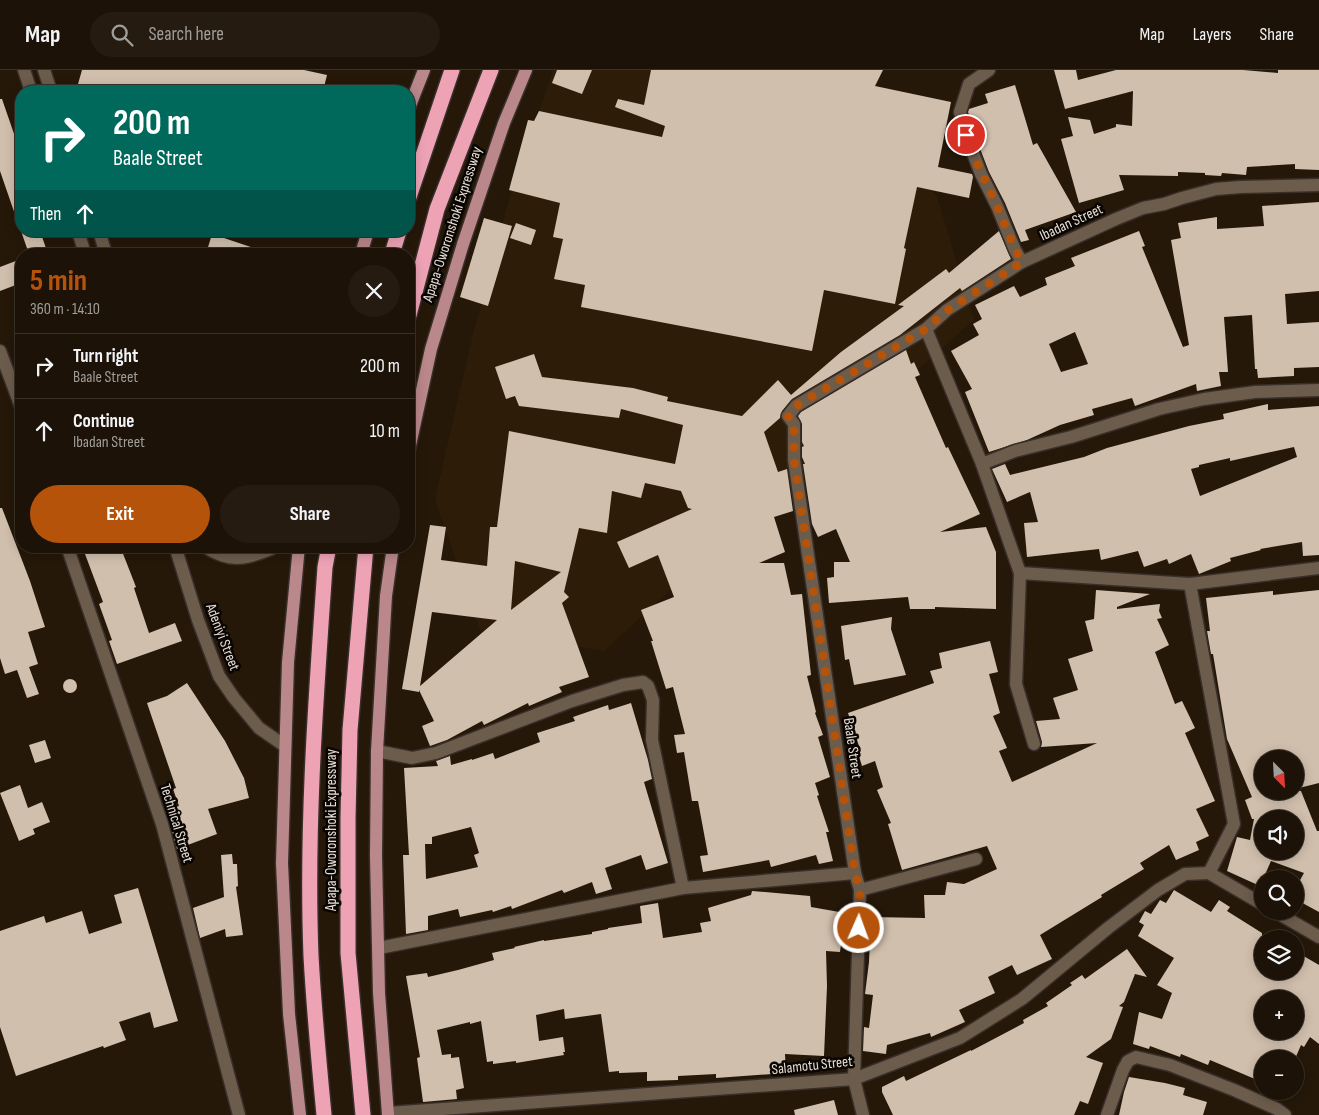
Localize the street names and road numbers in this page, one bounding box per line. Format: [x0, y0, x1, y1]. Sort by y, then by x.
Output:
street label: Apapa-Oworonshoki Expressway [418, 144, 487, 305]
street label: Ibadan Street [1037, 199, 1106, 245]
street label: Adeniyi Street [201, 600, 244, 674]
street label: Baale Street [839, 716, 866, 780]
street label: Apapa-Oworonshoki Expressway [322, 749, 341, 912]
street label: Technical Street [156, 782, 198, 865]
street label: Salamotu Street [771, 1052, 854, 1079]

